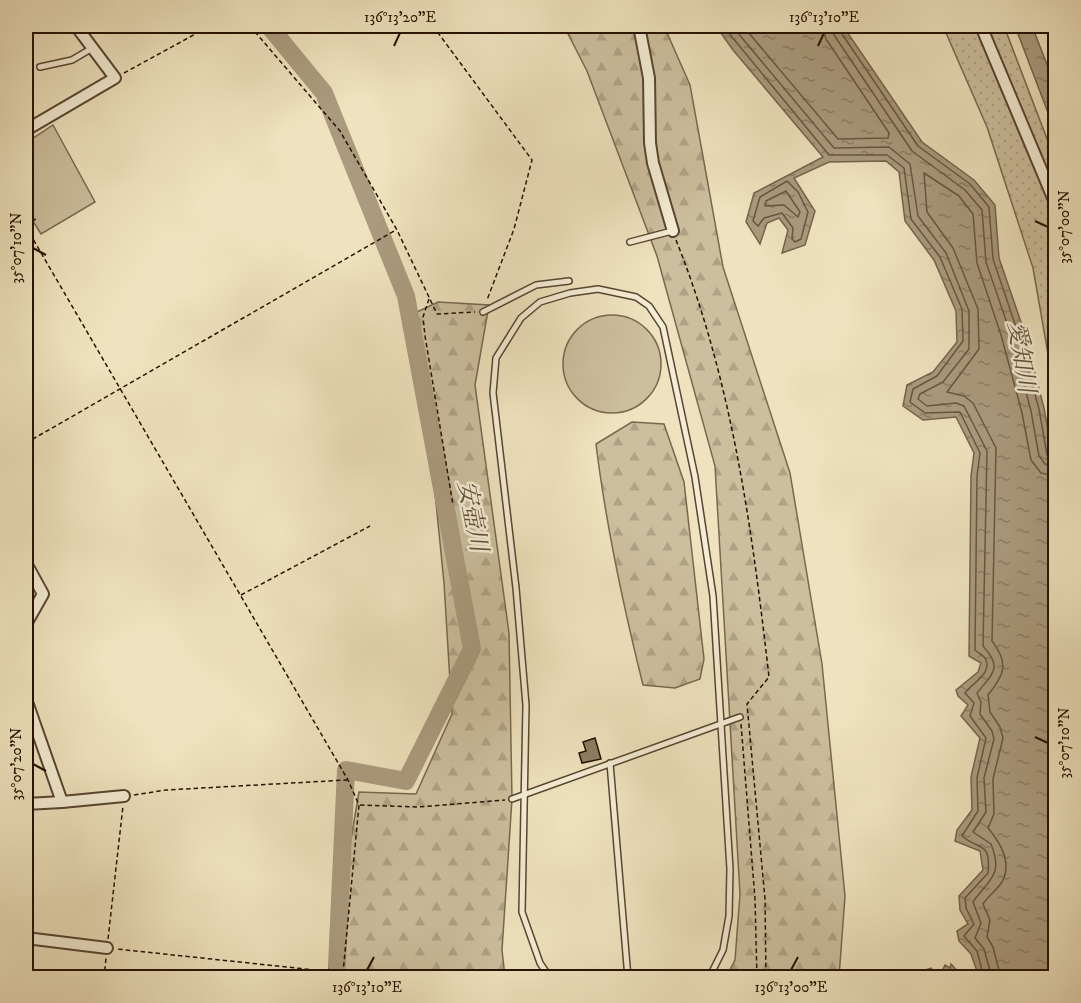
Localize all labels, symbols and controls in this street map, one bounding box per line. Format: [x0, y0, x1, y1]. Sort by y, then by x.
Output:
text: 136°13'20"E [364, 8, 436, 27]
text: 136°13'10"E [789, 8, 860, 27]
text: 35°07'00"N [1055, 190, 1074, 264]
text: 35°07'10"N [7, 213, 26, 283]
water label: 愛知川 [1001, 319, 1042, 398]
water label: 安壺川 [450, 478, 494, 557]
text: 35°07'10"N [1055, 708, 1074, 778]
text: 35°07'20"N [7, 728, 26, 800]
text: 136°13'10"E [332, 978, 403, 997]
text: 136°13'00"E [755, 978, 828, 997]

